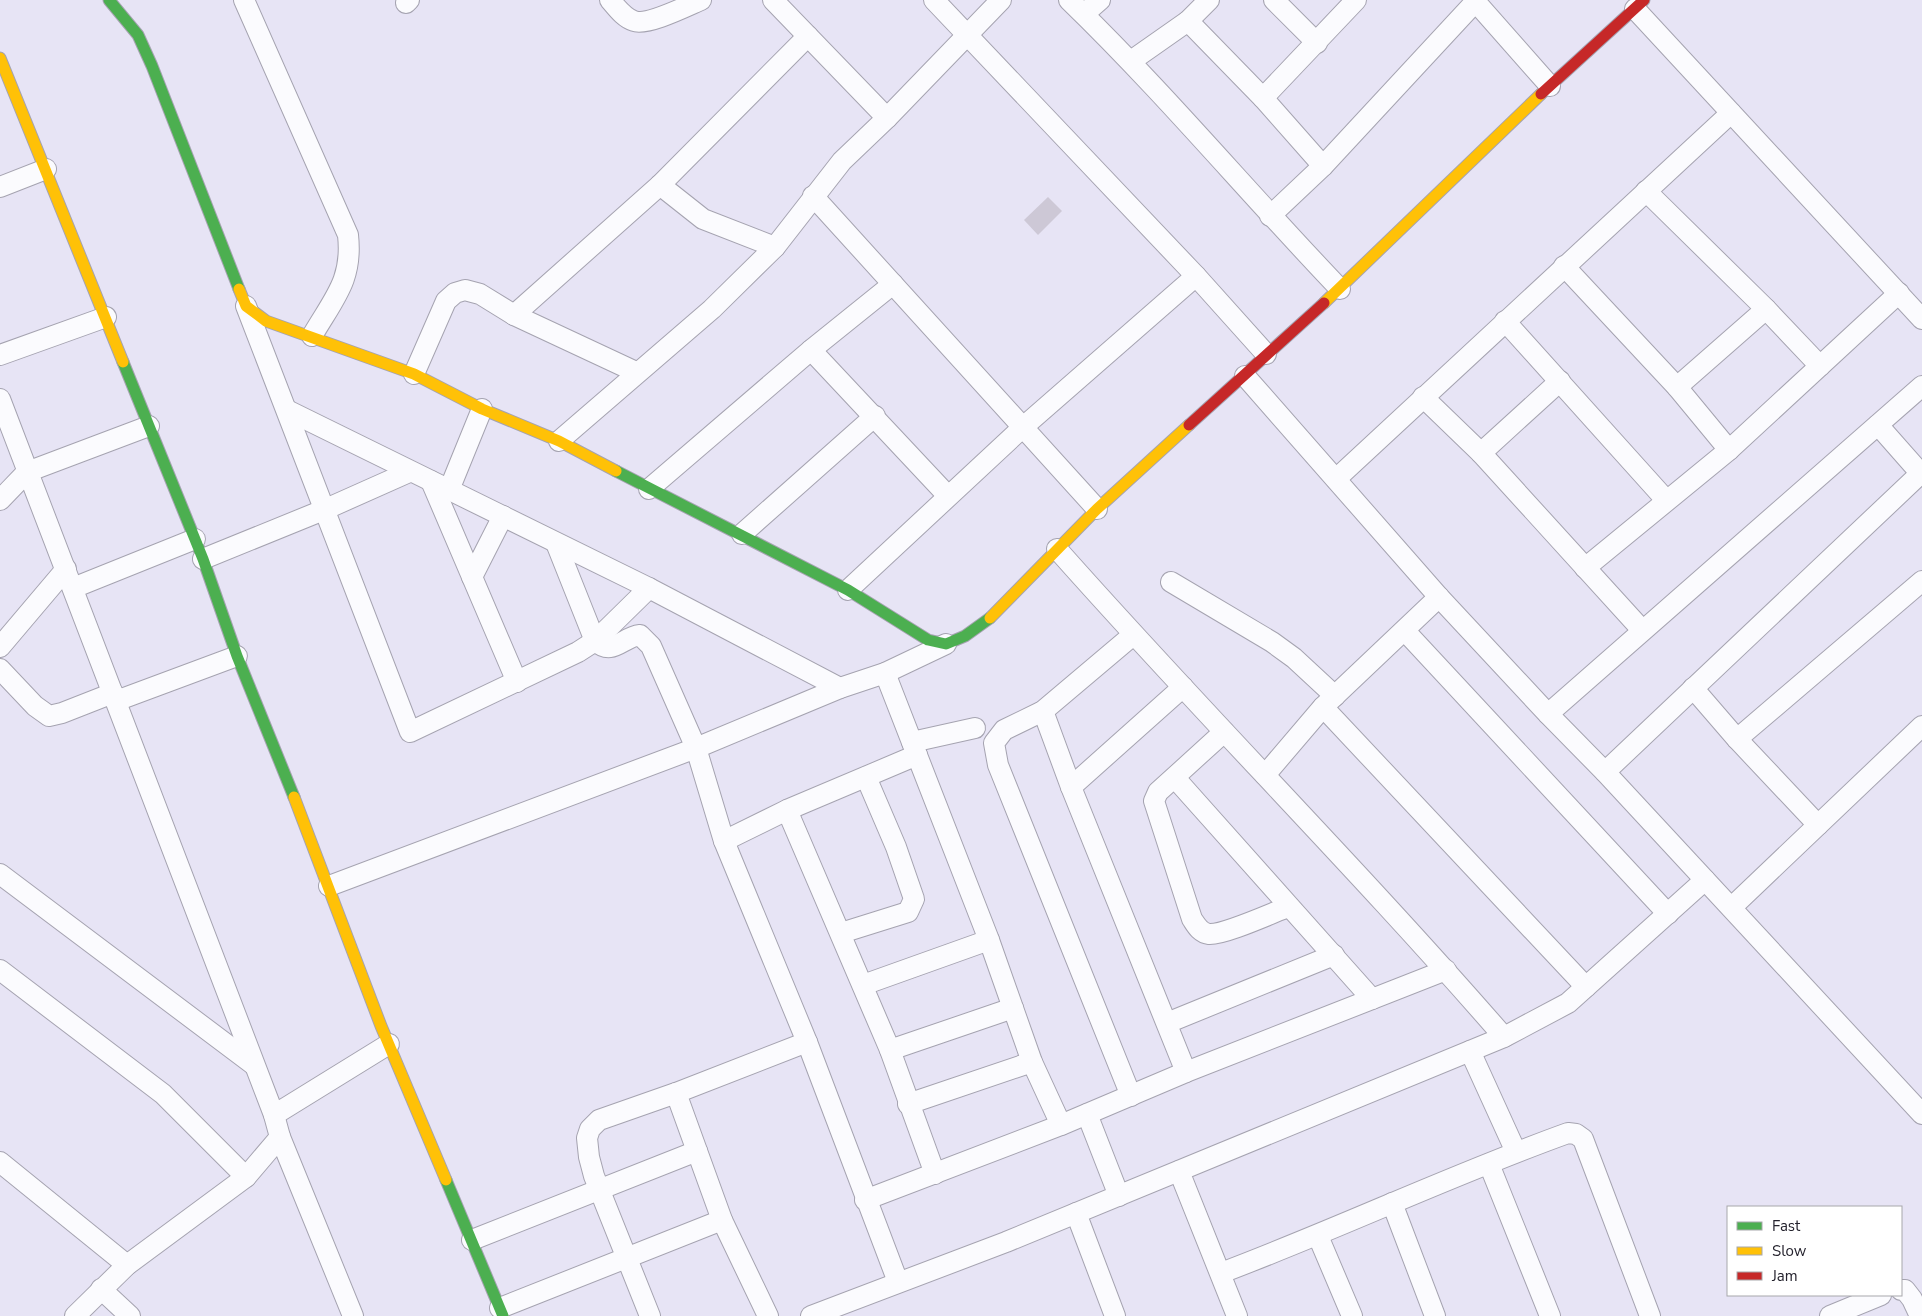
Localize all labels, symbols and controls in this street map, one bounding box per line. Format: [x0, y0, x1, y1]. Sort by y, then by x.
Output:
legend [1727, 1206, 1902, 1296]
text: Fast [1772, 1216, 1801, 1236]
text: Slow [1772, 1241, 1807, 1261]
text: Jam [1771, 1266, 1798, 1286]

